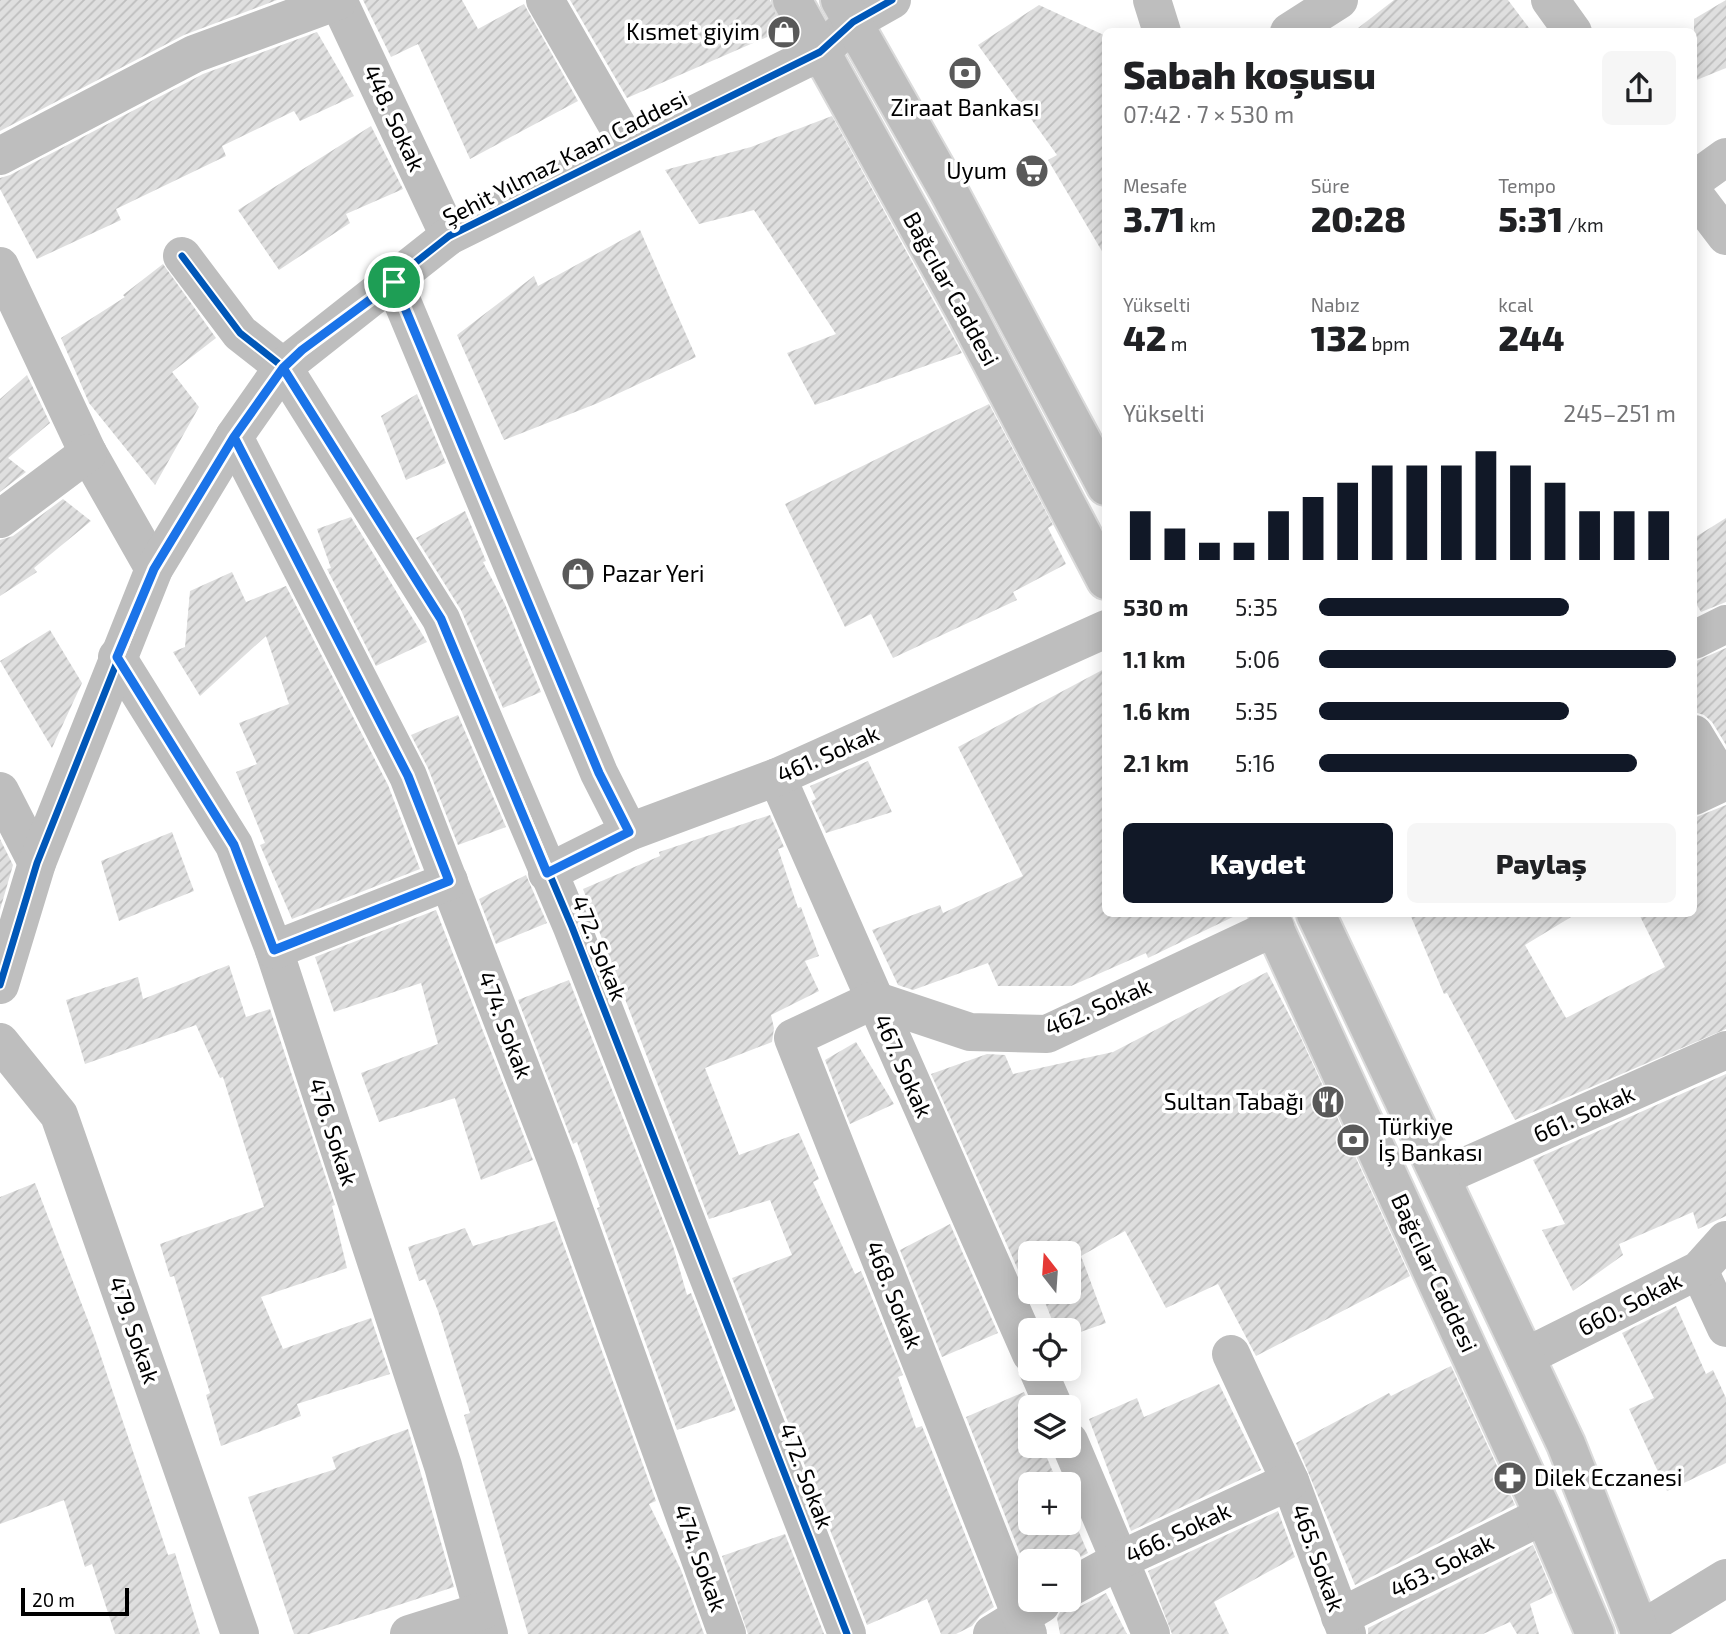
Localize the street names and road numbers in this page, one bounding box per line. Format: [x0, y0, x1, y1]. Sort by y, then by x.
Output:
street label: 448. Sokak [358, 60, 432, 176]
street label: Şehit Yılmaz Kaan Caddesi [438, 83, 692, 232]
street label: Bağcılar Caddesi [898, 207, 1006, 370]
street label: 461. Sokak [772, 718, 883, 788]
street label: 472. Sokak [566, 891, 634, 1005]
street label: 474. Sokak [473, 967, 539, 1082]
street label: 462. Sokak [1040, 971, 1155, 1041]
street label: 467. Sokak [869, 1009, 939, 1122]
street label: 476. Sokak [303, 1074, 365, 1189]
street label: 661. Sokak [1529, 1078, 1639, 1148]
street label: Bağcılar Caddesi [1386, 1189, 1484, 1356]
street label: 468. Sokak [861, 1237, 929, 1353]
street label: 660. Sokak [1573, 1265, 1686, 1341]
street label: 479. Sokak [104, 1272, 166, 1387]
street label: 472. Sokak [774, 1419, 840, 1533]
street label: 466. Sokak [1121, 1495, 1235, 1569]
street label: 474. Sokak [669, 1500, 733, 1616]
street label: 465. Sokak [1287, 1500, 1351, 1615]
street label: 463. Sokak [1385, 1527, 1498, 1603]

